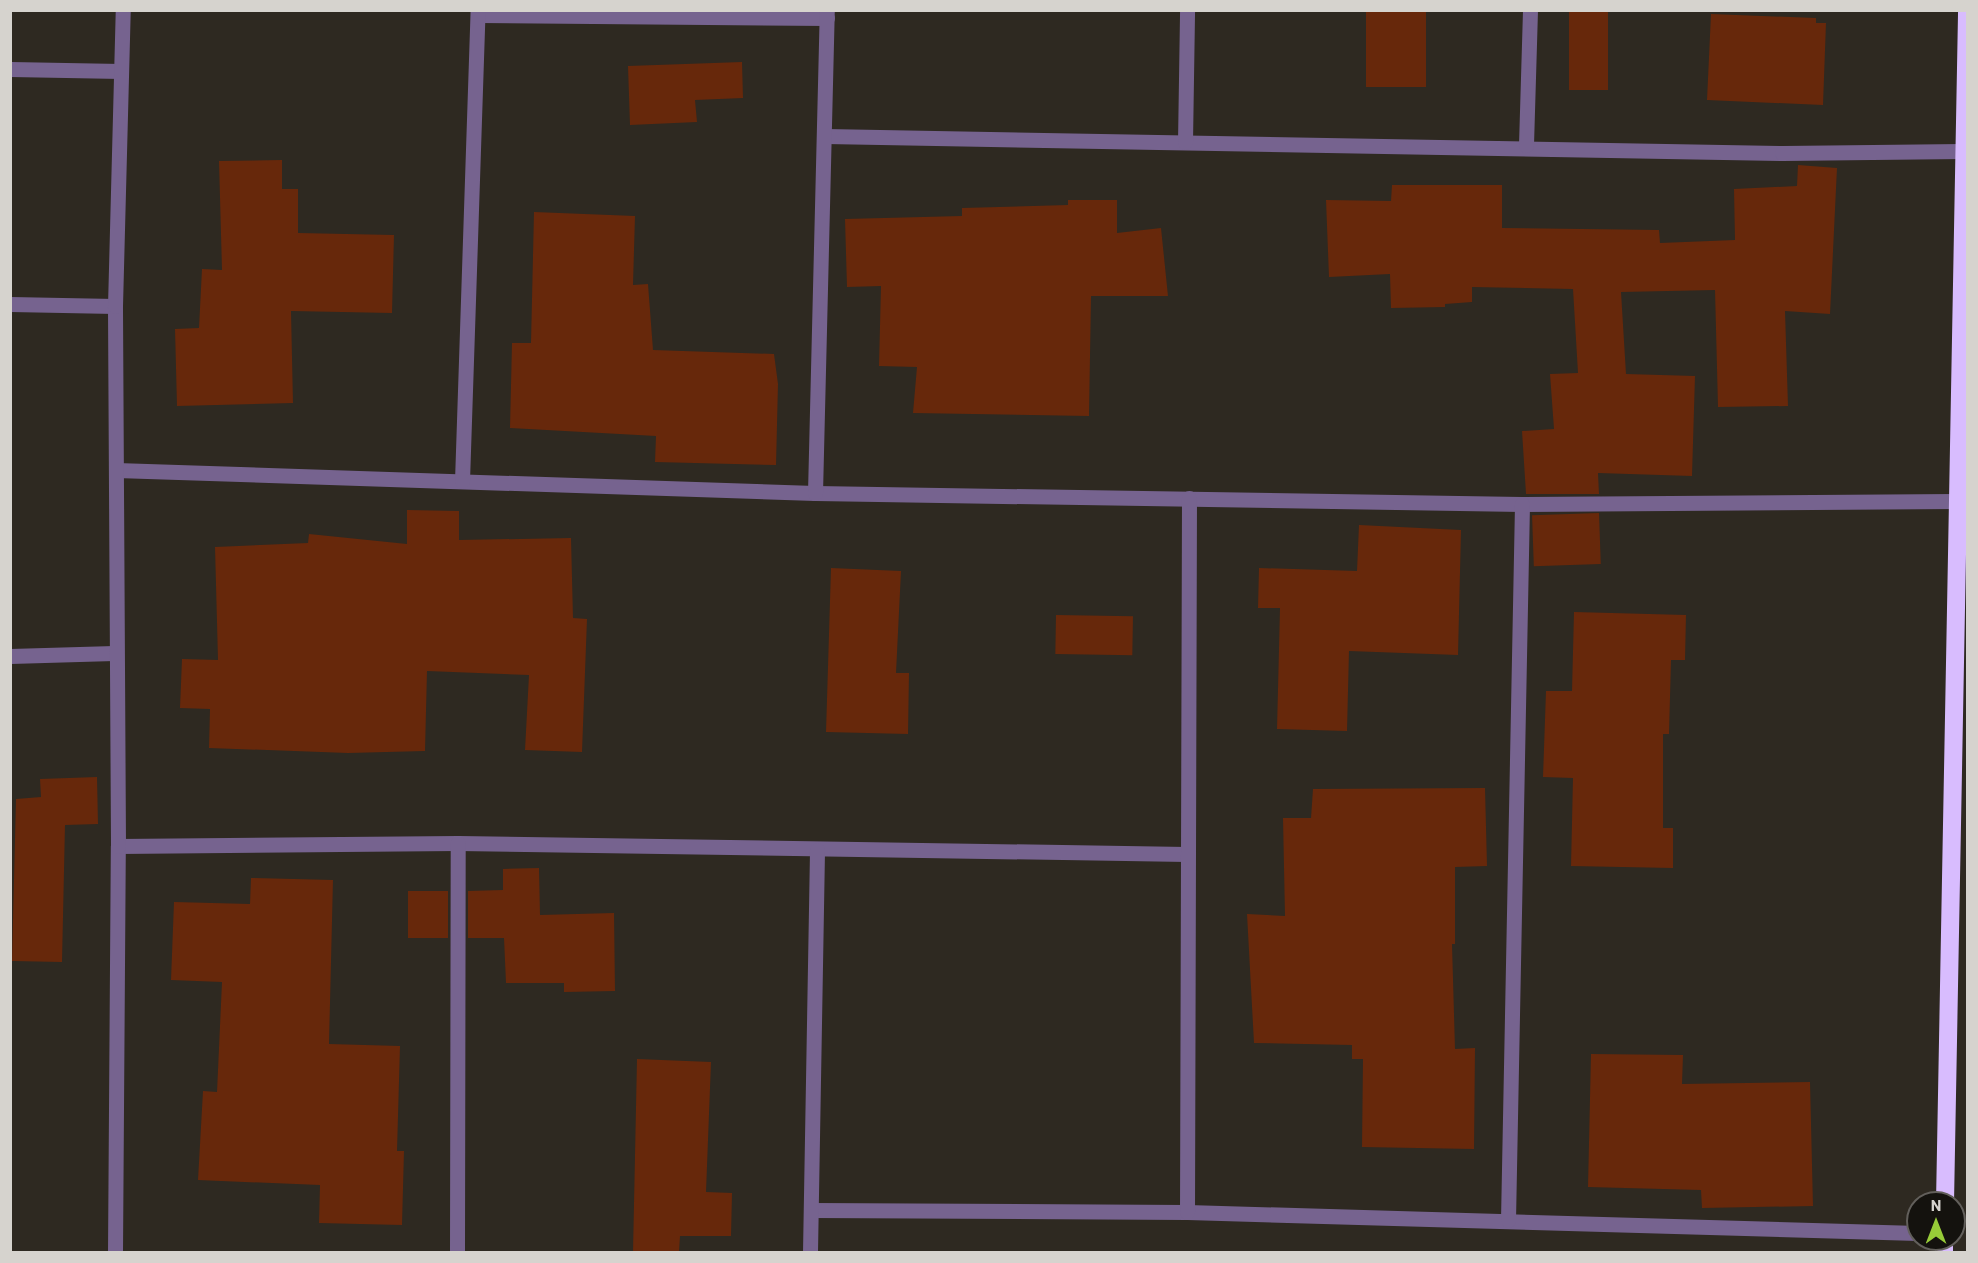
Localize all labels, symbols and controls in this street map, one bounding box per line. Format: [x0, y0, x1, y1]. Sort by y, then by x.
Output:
north arrow [1906, 1191, 1966, 1251]
text: N [1931, 1195, 1941, 1214]

